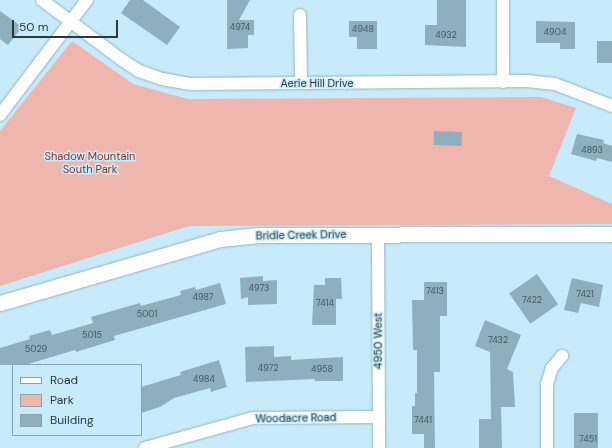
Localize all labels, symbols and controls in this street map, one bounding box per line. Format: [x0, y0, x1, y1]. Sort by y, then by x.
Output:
scale bar [14, 12, 120, 38]
text: 50 m [19, 19, 48, 35]
house number: 4974 [230, 22, 250, 32]
house number: 4948 [352, 24, 374, 34]
house number: 4904 [544, 27, 566, 37]
house number: 4932 [435, 30, 457, 40]
street label: Aerie Hill Drive [280, 76, 354, 90]
house number: 4893 [581, 145, 603, 155]
park label: Shadow Mountain South Park [45, 150, 135, 176]
street label: Bridle Creek Drive [256, 228, 346, 242]
house number: 4973 [249, 283, 269, 293]
house number: 7413 [426, 286, 444, 296]
house number: 7421 [576, 289, 594, 299]
house number: 4987 [192, 292, 214, 302]
house number: 7422 [522, 295, 542, 305]
house number: 7414 [316, 298, 334, 308]
house number: 5001 [137, 309, 157, 319]
street label: 4950 West [371, 313, 385, 369]
house number: 5015 [82, 330, 102, 340]
house number: 7432 [488, 335, 508, 345]
house number: 5029 [25, 344, 47, 354]
house number: 4972 [258, 363, 278, 373]
legend [12, 364, 142, 436]
house number: 4958 [311, 364, 333, 374]
text: Road [50, 372, 78, 388]
house number: 4984 [193, 374, 215, 384]
text: Park [50, 392, 74, 408]
street label: Woodacre Road [255, 411, 337, 425]
text: Building [50, 412, 94, 428]
house number: 7441 [414, 415, 432, 425]
house number: 7451 [579, 434, 597, 444]

